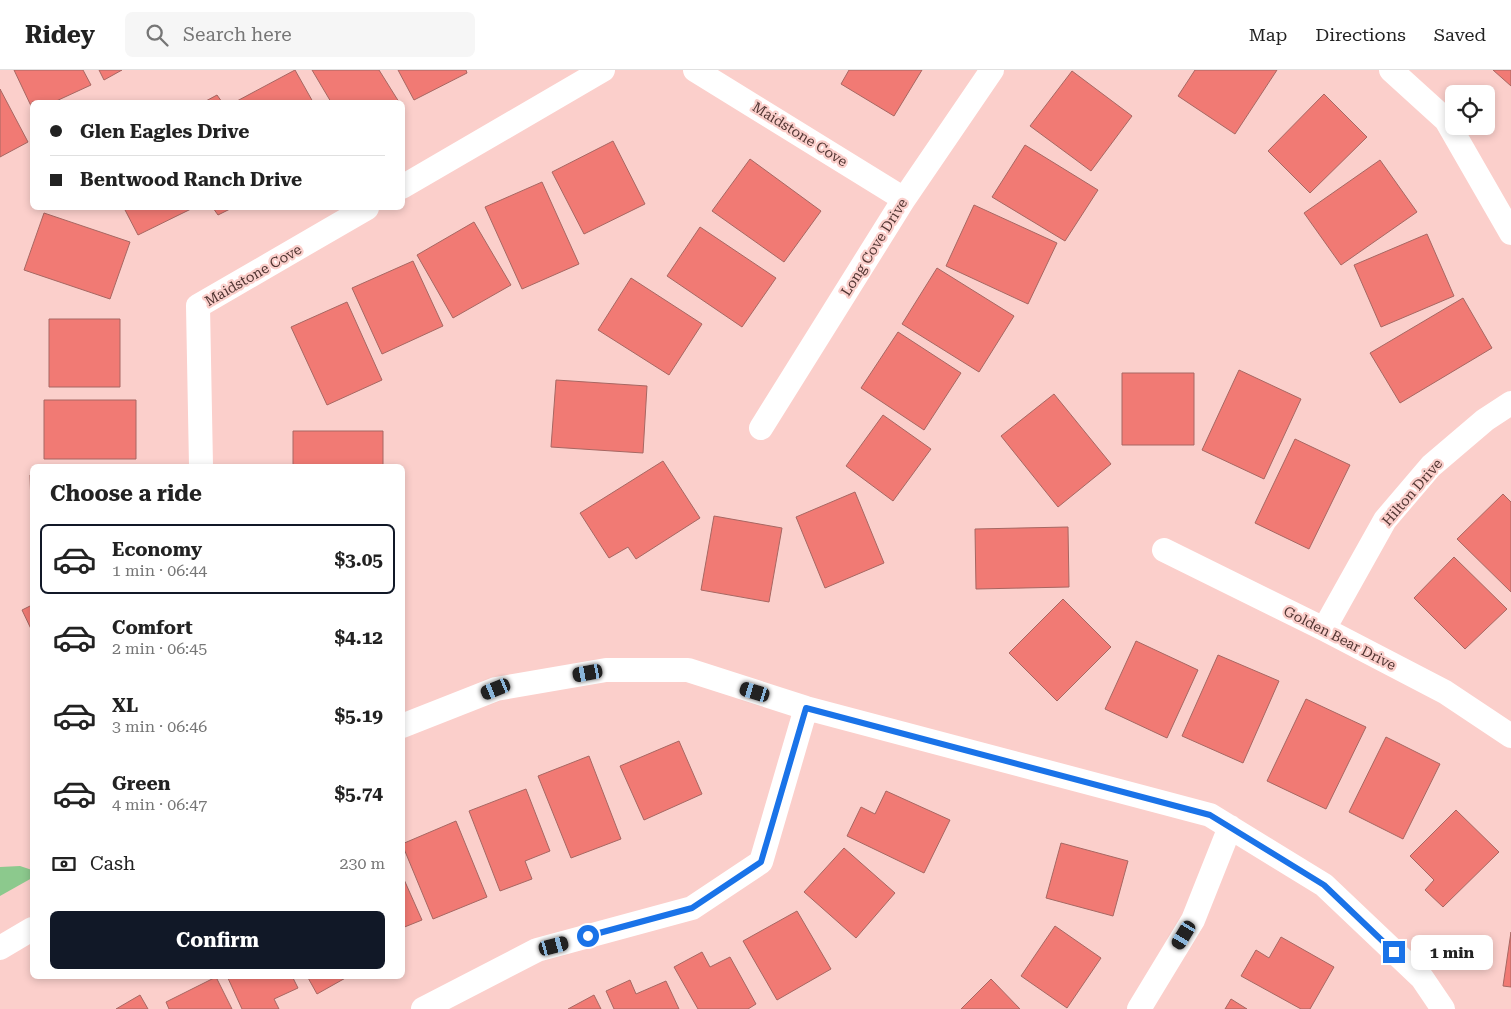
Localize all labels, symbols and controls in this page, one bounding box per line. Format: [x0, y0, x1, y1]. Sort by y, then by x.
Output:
search box [125, 12, 475, 57]
text: Ridey [25, 21, 95, 49]
icon: search [143, 21, 171, 49]
text: Search here [183, 23, 292, 46]
text: Map [1249, 24, 1287, 45]
text: Directions [1315, 24, 1406, 45]
text: Saved [1434, 24, 1486, 45]
map controls [1445, 85, 1495, 135]
button: locate [1445, 85, 1495, 135]
street label: Maidstone Cove [750, 98, 851, 170]
text: Glen Eagles Drive [80, 120, 249, 143]
text: Bentwood Ranch Drive [80, 168, 302, 191]
street label: Long Cove Drive [838, 195, 911, 299]
street label: Maidstone Cove [202, 241, 304, 309]
street label: Hilton Drive [1379, 455, 1446, 529]
text: Choose a ride [50, 481, 202, 506]
icon: car [52, 537, 97, 582]
text: Economy [112, 538, 202, 561]
text: $3.05 [334, 548, 383, 571]
text: 1 min · 06:44 [112, 561, 207, 580]
street label: Golden Bear Drive [1281, 603, 1399, 673]
icon: car [52, 615, 97, 660]
text: Comfort [112, 616, 193, 639]
text: $4.12 [334, 626, 383, 649]
text: 2 min · 06:45 [112, 639, 207, 658]
car [571, 663, 604, 683]
car [479, 676, 512, 702]
car [738, 680, 771, 704]
icon: car [52, 693, 97, 738]
text: XL [112, 694, 138, 717]
text: $5.19 [334, 704, 383, 727]
text: 3 min · 06:46 [112, 717, 207, 736]
icon: car [52, 771, 97, 816]
text: Green [112, 772, 170, 795]
text: $5.74 [334, 782, 383, 805]
text: 4 min · 06:47 [112, 795, 207, 814]
icon: cash [50, 850, 78, 878]
text: Cash [90, 852, 135, 875]
text: 230 m [339, 854, 385, 873]
button: Confirm [50, 911, 385, 969]
car [1169, 918, 1198, 952]
route start [577, 925, 599, 947]
callout: 1 min [1412, 934, 1494, 970]
car [537, 935, 570, 957]
route end [1383, 941, 1405, 963]
text: 1 min [1430, 943, 1474, 962]

